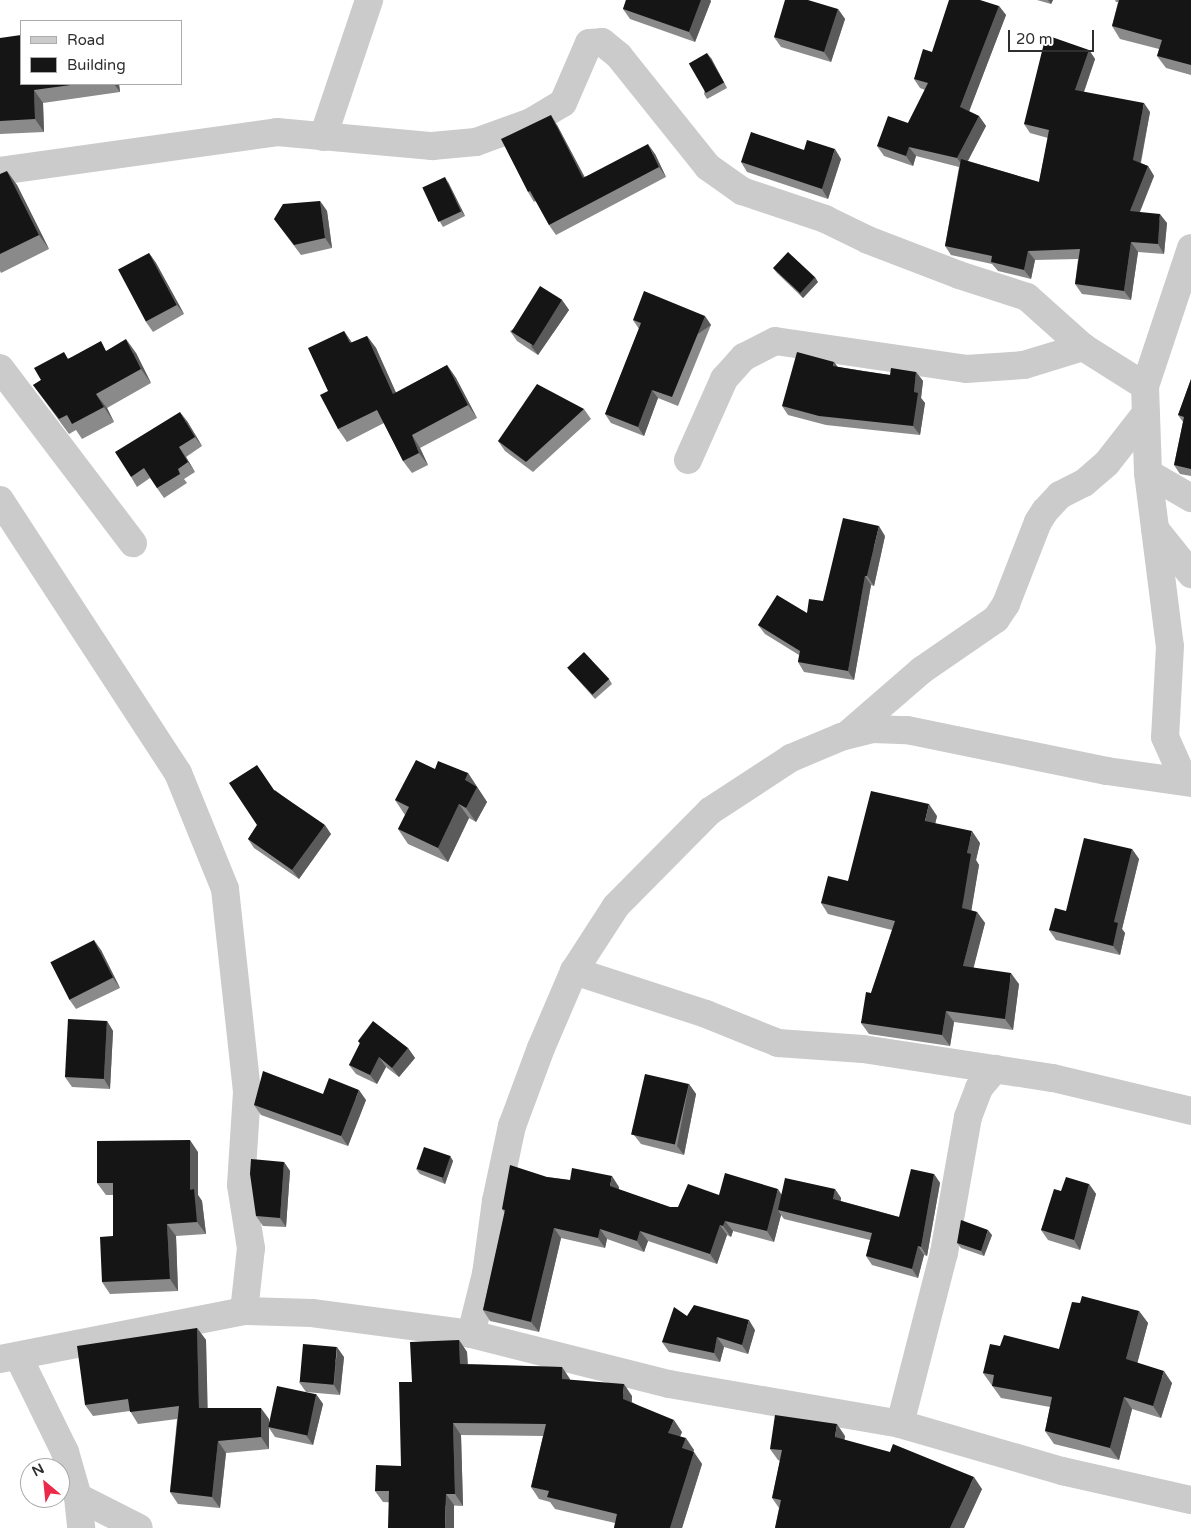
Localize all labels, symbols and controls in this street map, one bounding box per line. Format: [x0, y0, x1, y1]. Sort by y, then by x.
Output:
legend [20, 20, 182, 85]
scale bar [1011, 20, 1097, 52]
text: 20 m [1016, 30, 1053, 48]
text: Road [67, 31, 105, 49]
text: Building [67, 56, 126, 74]
north arrow [20, 1458, 70, 1508]
text: N [29, 1460, 47, 1480]

